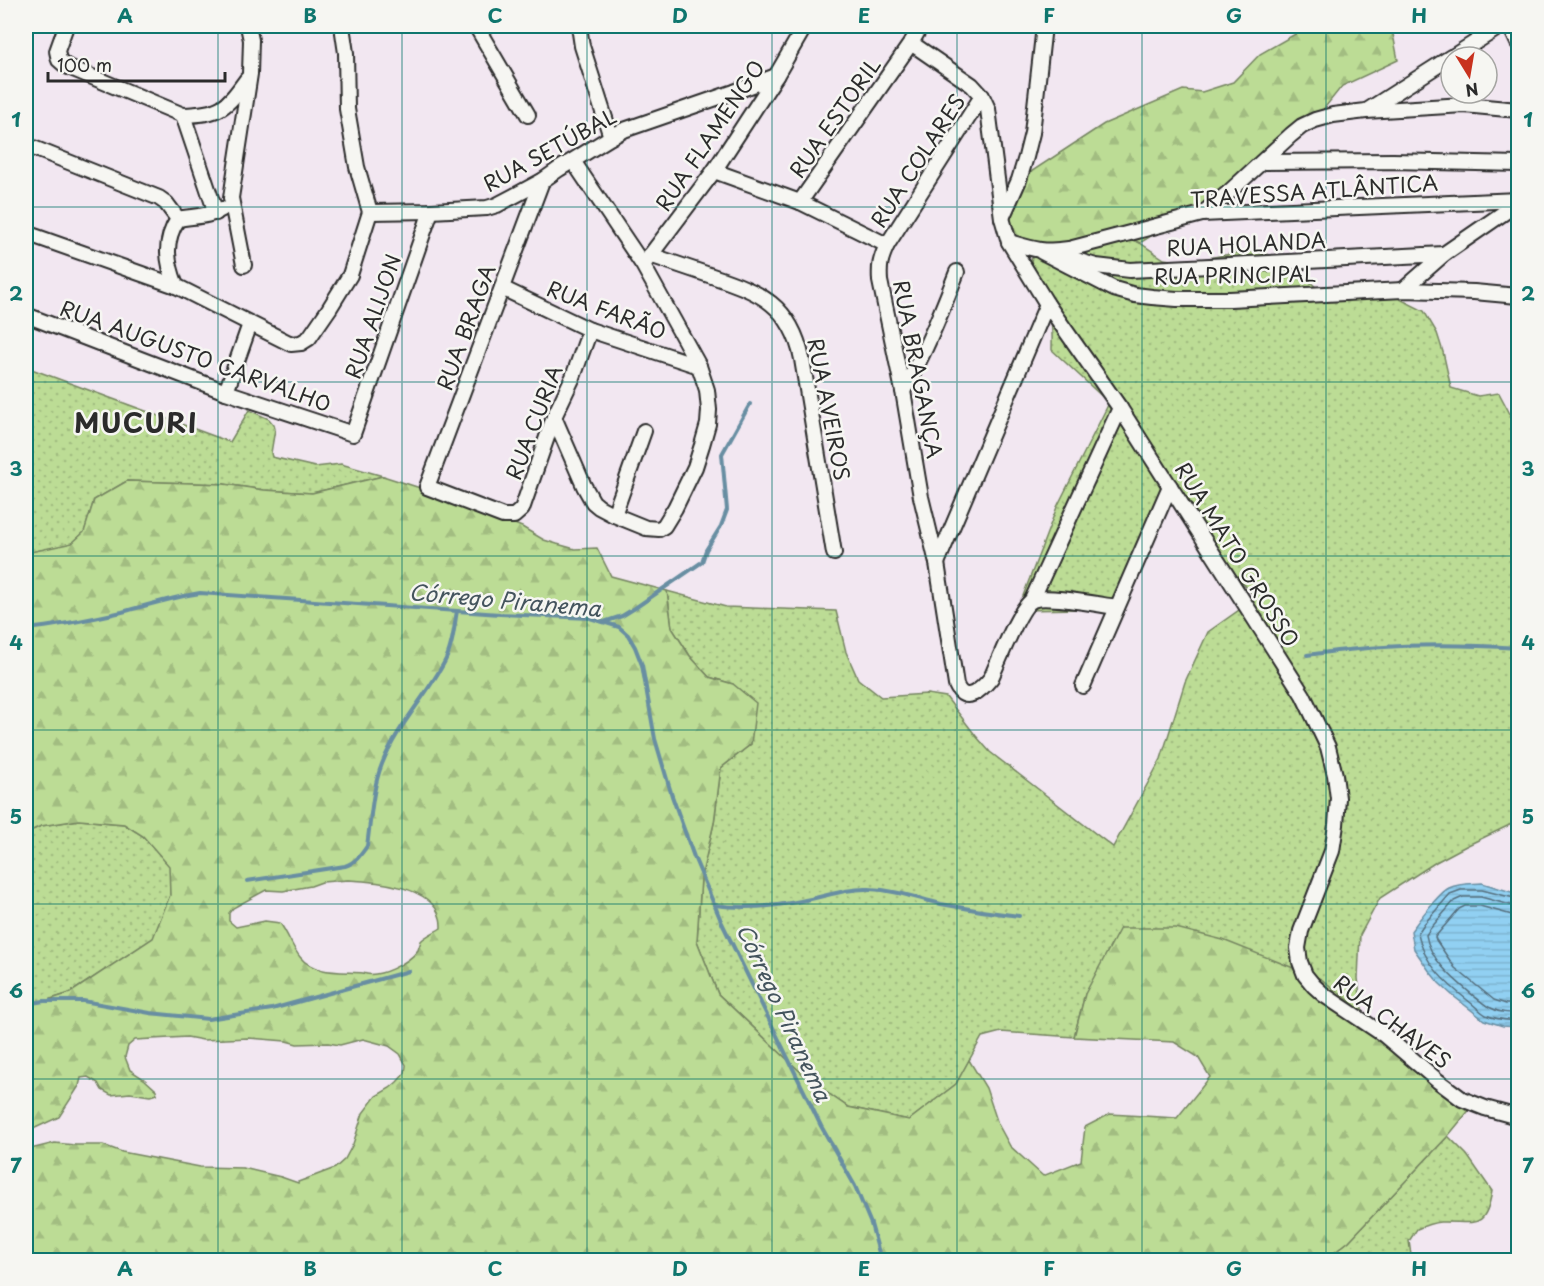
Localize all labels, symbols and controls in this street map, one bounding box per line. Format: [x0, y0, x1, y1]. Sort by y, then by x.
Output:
text: A [117, 0, 133, 30]
text: B [303, 0, 317, 30]
text: C [487, 0, 503, 30]
text: D [672, 0, 688, 30]
text: E [858, 0, 870, 30]
text: F [1043, 0, 1055, 30]
text: G [1226, 0, 1242, 30]
text: H [1411, 0, 1427, 30]
scale bar [48, 45, 225, 83]
north arrow [1439, 45, 1499, 105]
street label: RUA ESTORIL [781, 50, 887, 184]
text: 100 m [57, 51, 112, 78]
street label: RUA FLAMENGO [646, 53, 772, 217]
text: N [1464, 78, 1481, 104]
street label: RUA COLARES [862, 87, 972, 233]
street label: RUA SETÚBAL [477, 99, 621, 199]
text: 1 [11, 104, 21, 134]
text: 1 [1523, 104, 1533, 134]
street label: TRAVESSA ATLÂNTICA [1189, 165, 1439, 215]
street label: RUA HOLANDA [1165, 223, 1327, 263]
street label: RUA ALIJON [336, 249, 408, 383]
street label: RUA PRINCIPAL [1154, 257, 1316, 291]
street label: RUA BRAGA [427, 259, 503, 394]
street label: RUA FARÃO [543, 272, 671, 346]
street label: RUA BRAGANÇA [886, 277, 952, 461]
text: 2 [9, 278, 23, 308]
text: 2 [1521, 278, 1535, 308]
street label: RUA AUGUSTO CARVALHO [56, 291, 336, 419]
street label: RUA AVEIROS [800, 335, 860, 483]
street label: RUA CURIA [496, 360, 570, 484]
district label: MUCURI [74, 401, 198, 442]
text: 3 [9, 453, 23, 483]
text: 3 [1521, 453, 1535, 483]
street label: RUA MATO GROSSO [1168, 455, 1308, 653]
water label: Córrego Piranema [408, 574, 604, 624]
text: 4 [9, 627, 23, 657]
text: 4 [1521, 627, 1535, 657]
text: 5 [10, 801, 22, 831]
text: 5 [1522, 801, 1534, 831]
water label: Córrego Piranema [729, 918, 841, 1107]
street label: RUA CHAVES [1327, 966, 1459, 1076]
text: 6 [9, 975, 23, 1005]
text: 6 [1521, 975, 1535, 1005]
text: 7 [10, 1150, 22, 1180]
text: 7 [1522, 1150, 1534, 1180]
text: A [117, 1253, 133, 1283]
text: B [303, 1253, 317, 1283]
text: C [487, 1253, 503, 1283]
text: D [672, 1253, 688, 1283]
text: E [858, 1253, 870, 1283]
text: F [1043, 1253, 1055, 1283]
text: G [1226, 1253, 1242, 1283]
text: H [1411, 1253, 1427, 1283]

